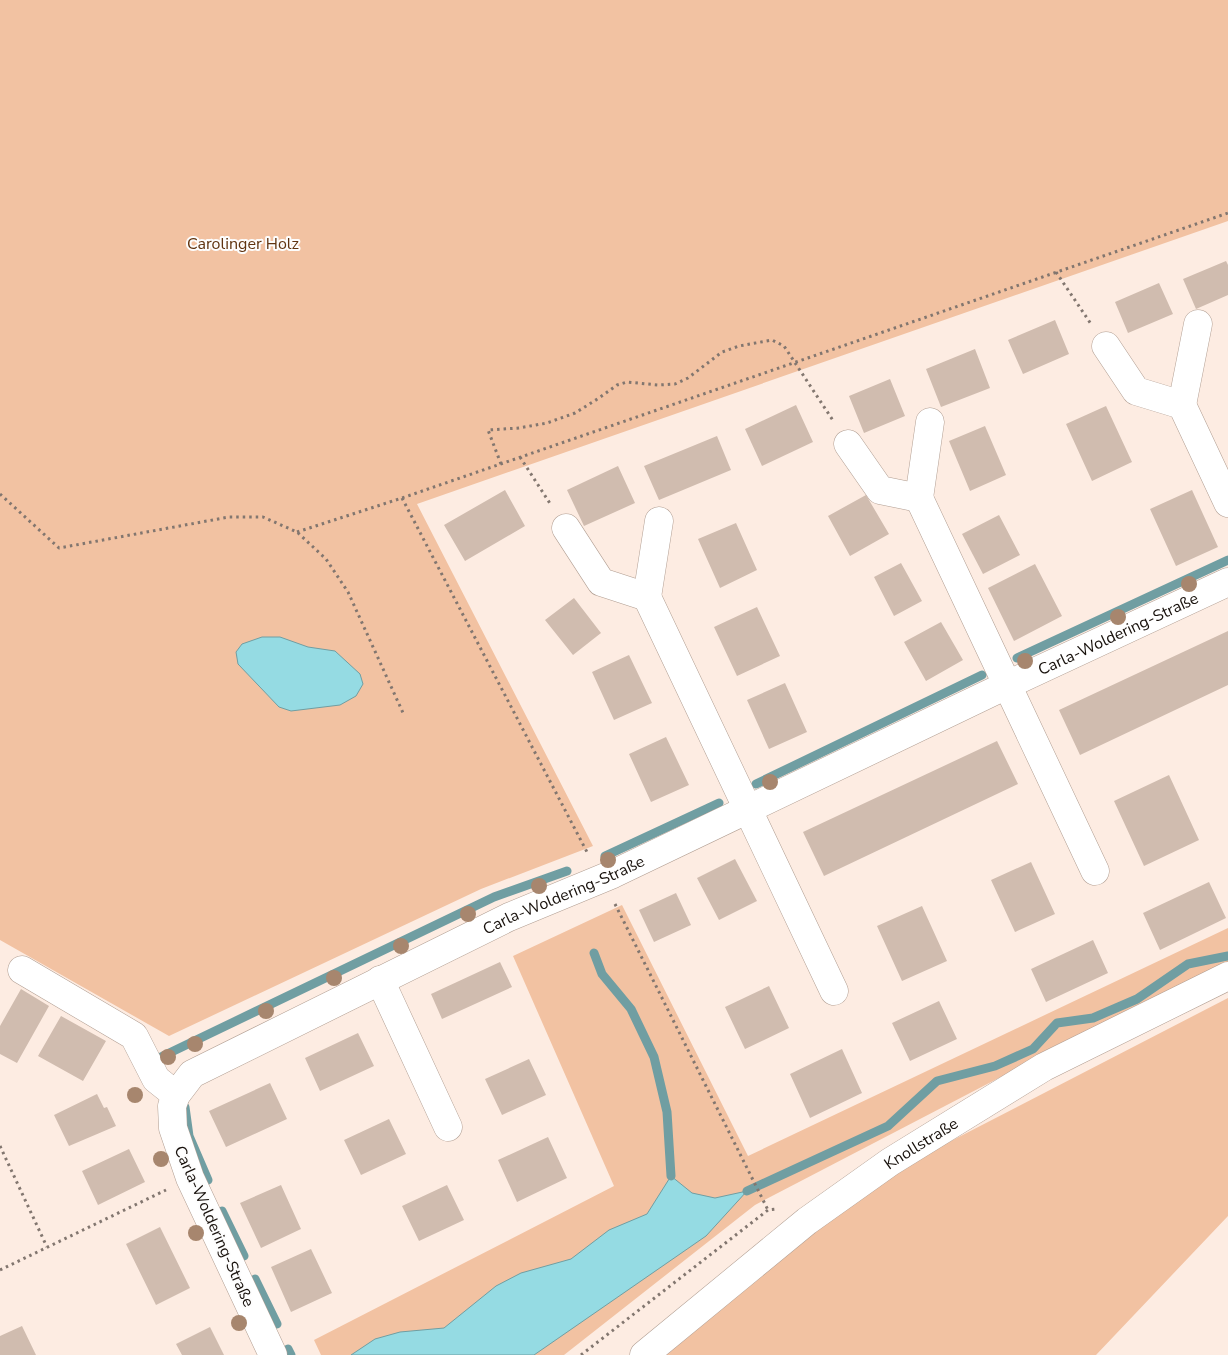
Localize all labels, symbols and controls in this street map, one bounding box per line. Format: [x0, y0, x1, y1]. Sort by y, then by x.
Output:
park label: Carolinger Holz [187, 233, 299, 255]
street label: Carla-Woldering-Straße [1035, 587, 1202, 681]
street label: Carla-Woldering-Straße [479, 850, 648, 940]
street label: Knollstraße [880, 1113, 962, 1175]
street label: Carla-Woldering-Straße [169, 1142, 260, 1310]

